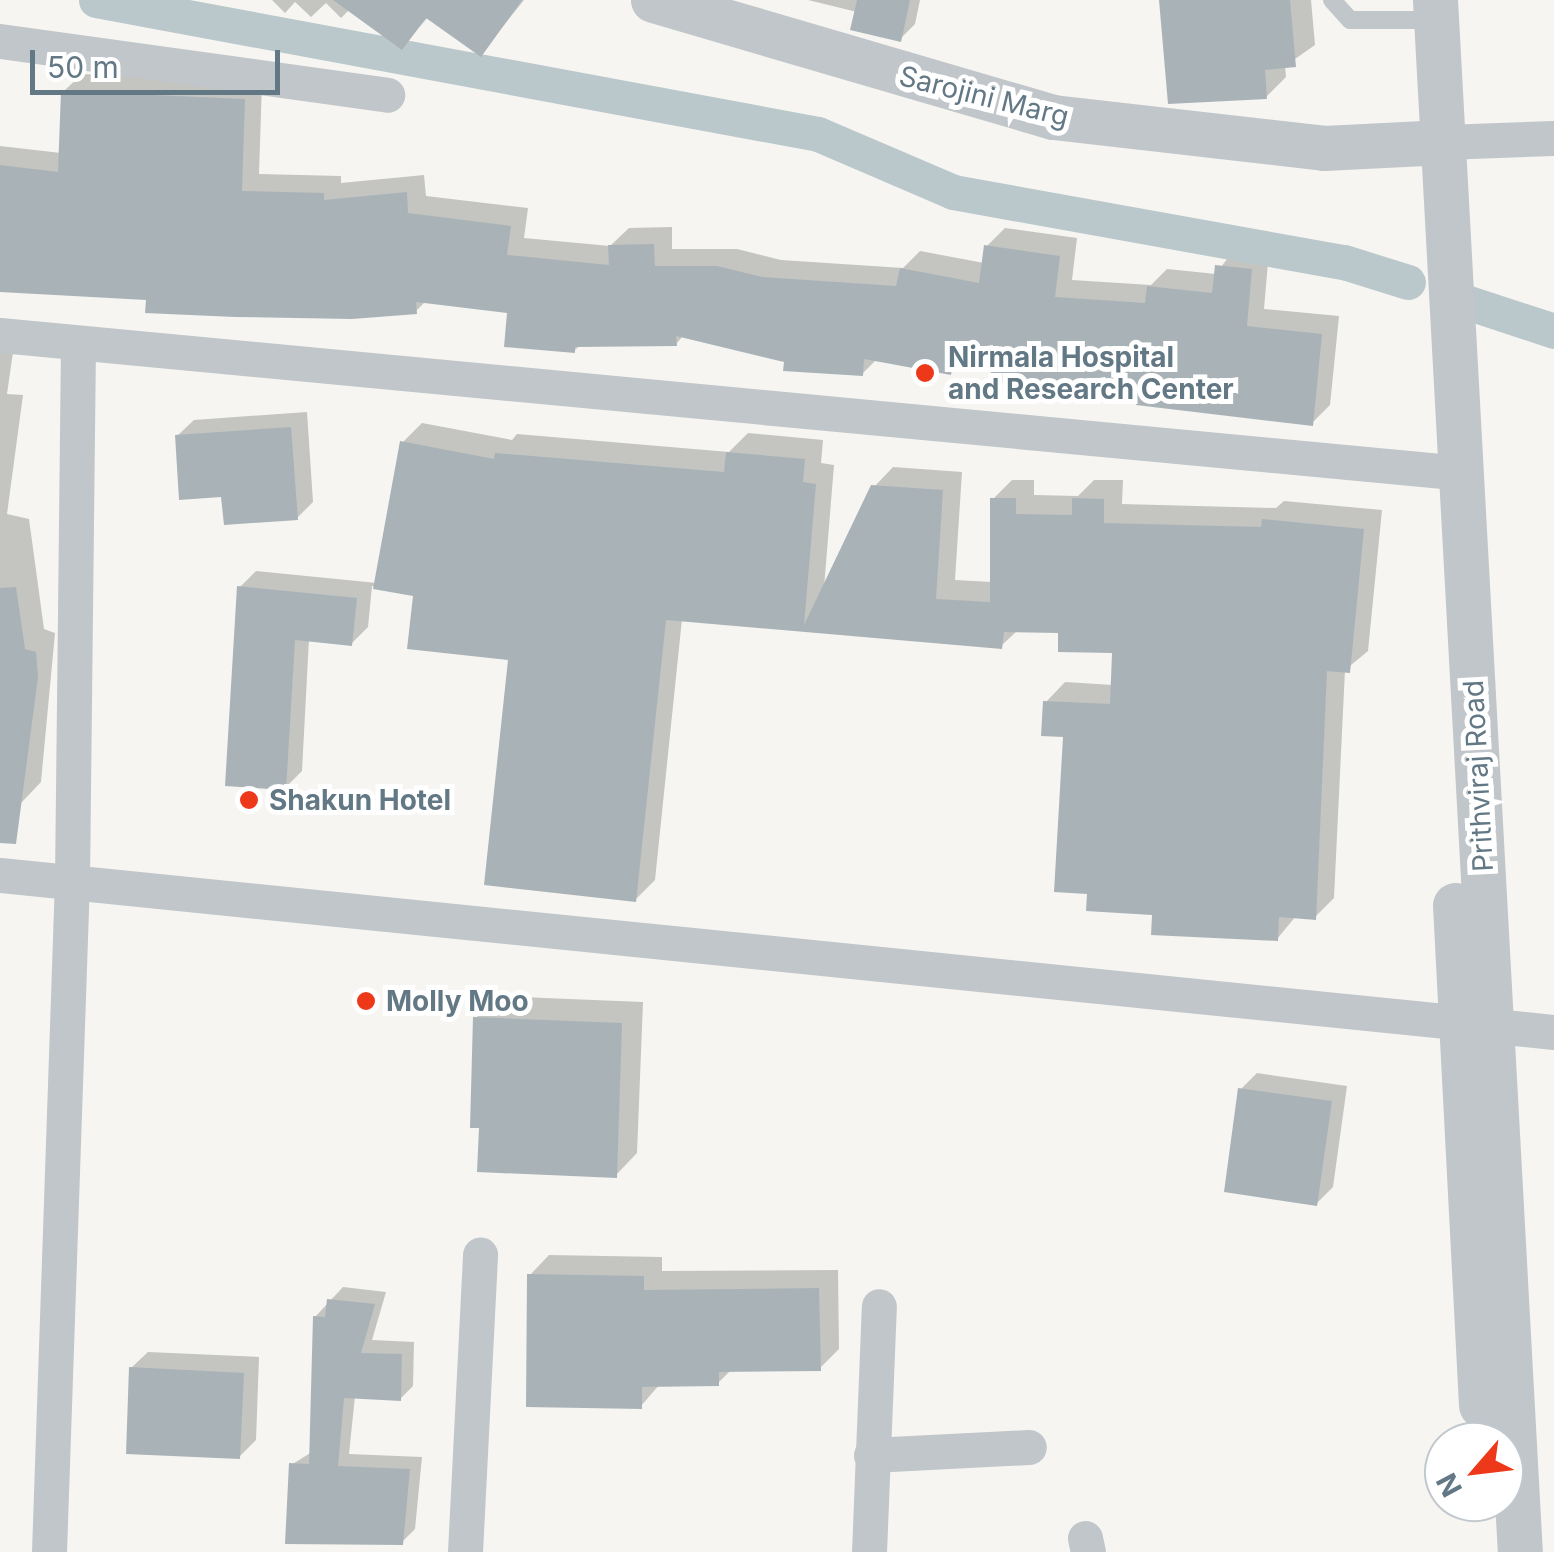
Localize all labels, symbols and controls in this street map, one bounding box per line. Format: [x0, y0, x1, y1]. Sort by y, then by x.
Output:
scale bar [35, 30, 285, 92]
text: 50 m [47, 49, 119, 85]
street label: Sarojini Marg [896, 59, 1072, 133]
place label: Nirmala Hospital and Research Center [948, 340, 1234, 406]
marker: Nirmala Hospital and Research Center [912, 360, 938, 386]
street label: Prithviraj Road [1456, 679, 1500, 873]
place label: Shakun Hotel [269, 783, 451, 817]
marker: Shakun Hotel [238, 789, 260, 811]
place label: Molly Moo [386, 984, 529, 1018]
marker: Molly Moo [355, 990, 377, 1012]
north arrow [1424, 1422, 1524, 1522]
text: N [1429, 1468, 1469, 1503]

